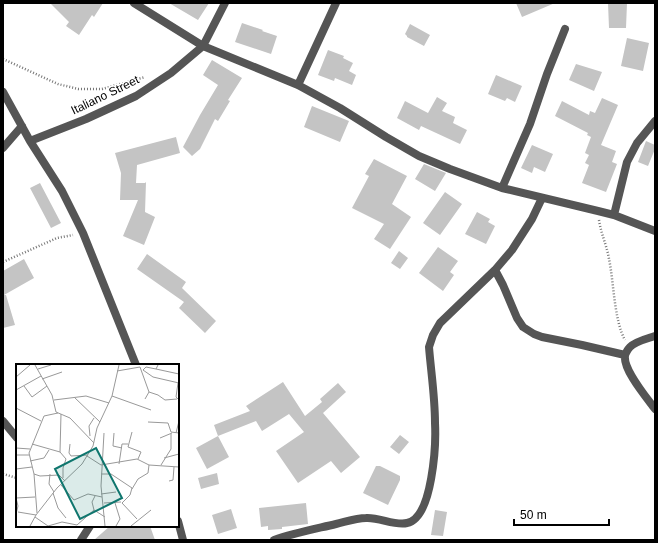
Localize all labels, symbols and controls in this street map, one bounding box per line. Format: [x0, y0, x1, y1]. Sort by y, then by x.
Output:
street label: Italiano Street [69, 72, 142, 118]
inset map [16, 364, 179, 527]
scale bar [514, 501, 609, 527]
text: 50 m [520, 508, 547, 522]

